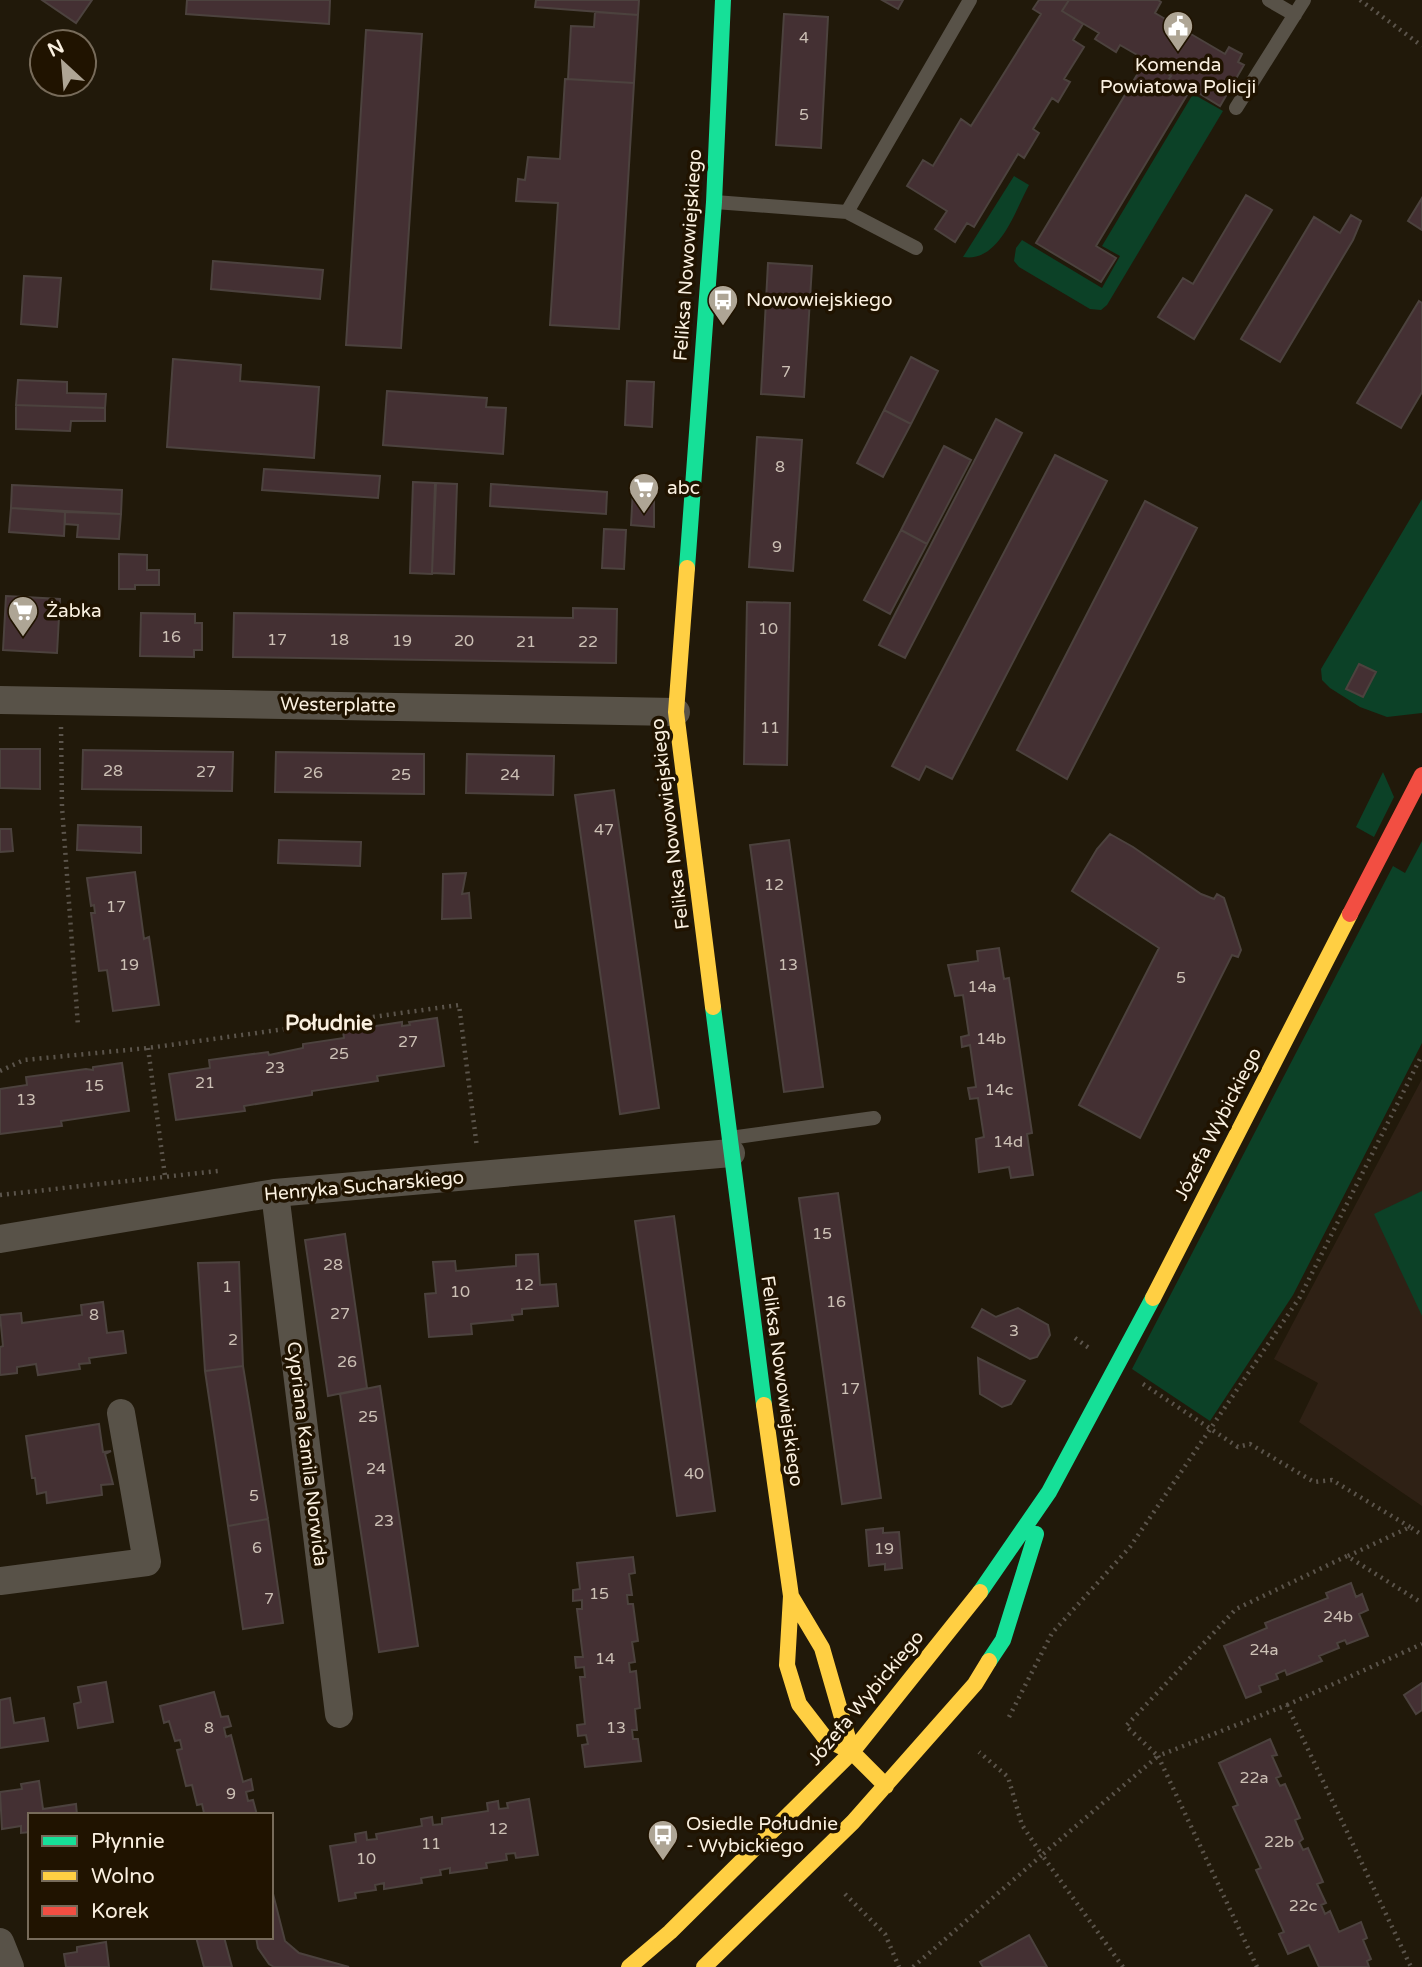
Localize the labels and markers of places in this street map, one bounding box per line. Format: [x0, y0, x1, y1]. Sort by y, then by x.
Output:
public building icon: Komenda Powiatowa Policji [1161, 9, 1195, 53]
place label: Komenda Powiatowa Policji [1100, 54, 1256, 98]
bus stop icon: Nowowiejskiego [706, 283, 740, 327]
place label: Nowowiejskiego [746, 289, 893, 311]
supermarket icon: abc [627, 471, 661, 515]
place label: abc [667, 477, 700, 499]
supermarket icon: Żabka [6, 594, 40, 638]
place label: Żabka [46, 600, 102, 622]
place label: Osiedle Południe - Wybickiego [686, 1813, 838, 1857]
bus stop icon: Osiedle Południe - Wybickiego [646, 1818, 680, 1862]

